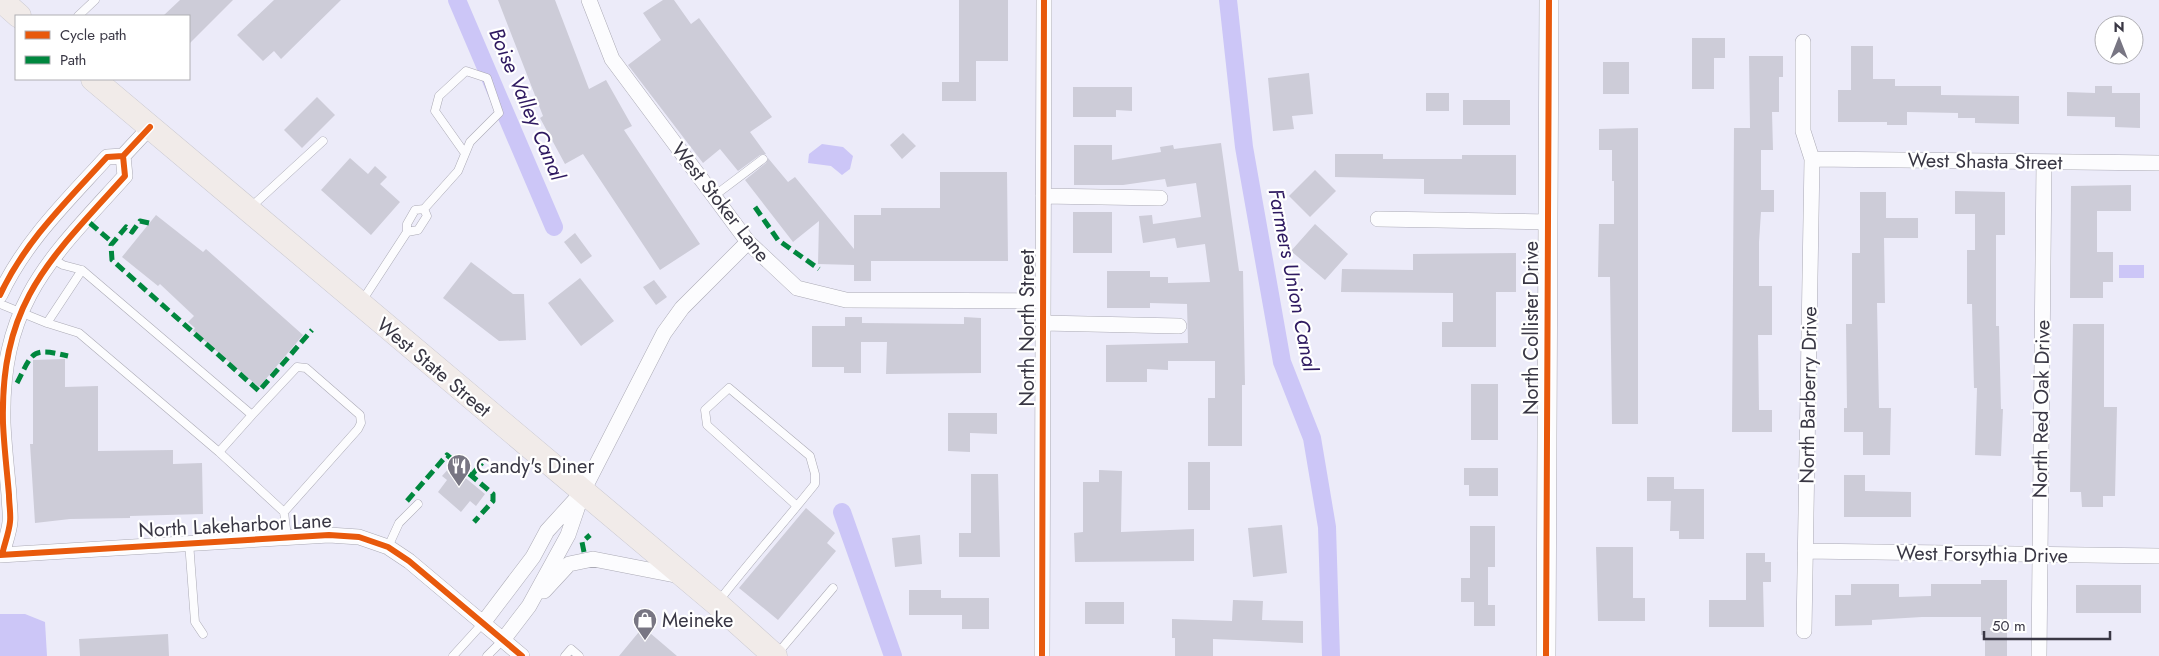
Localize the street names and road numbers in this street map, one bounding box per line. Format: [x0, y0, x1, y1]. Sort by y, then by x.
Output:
street label: West Stoker Lane [665, 136, 777, 268]
street label: West Shasta Street [1907, 146, 2063, 177]
street label: North Collister Drive [1517, 241, 1546, 415]
street label: North North Street [1013, 249, 1042, 406]
street label: North Barberry Drive [1792, 306, 1825, 484]
street label: West State Street [370, 311, 497, 424]
street label: North Red Oak Drive [2025, 320, 2058, 498]
street label: North Lakeharbor Lane [138, 506, 332, 545]
street label: West Forsythia Drive [1896, 539, 2068, 570]

